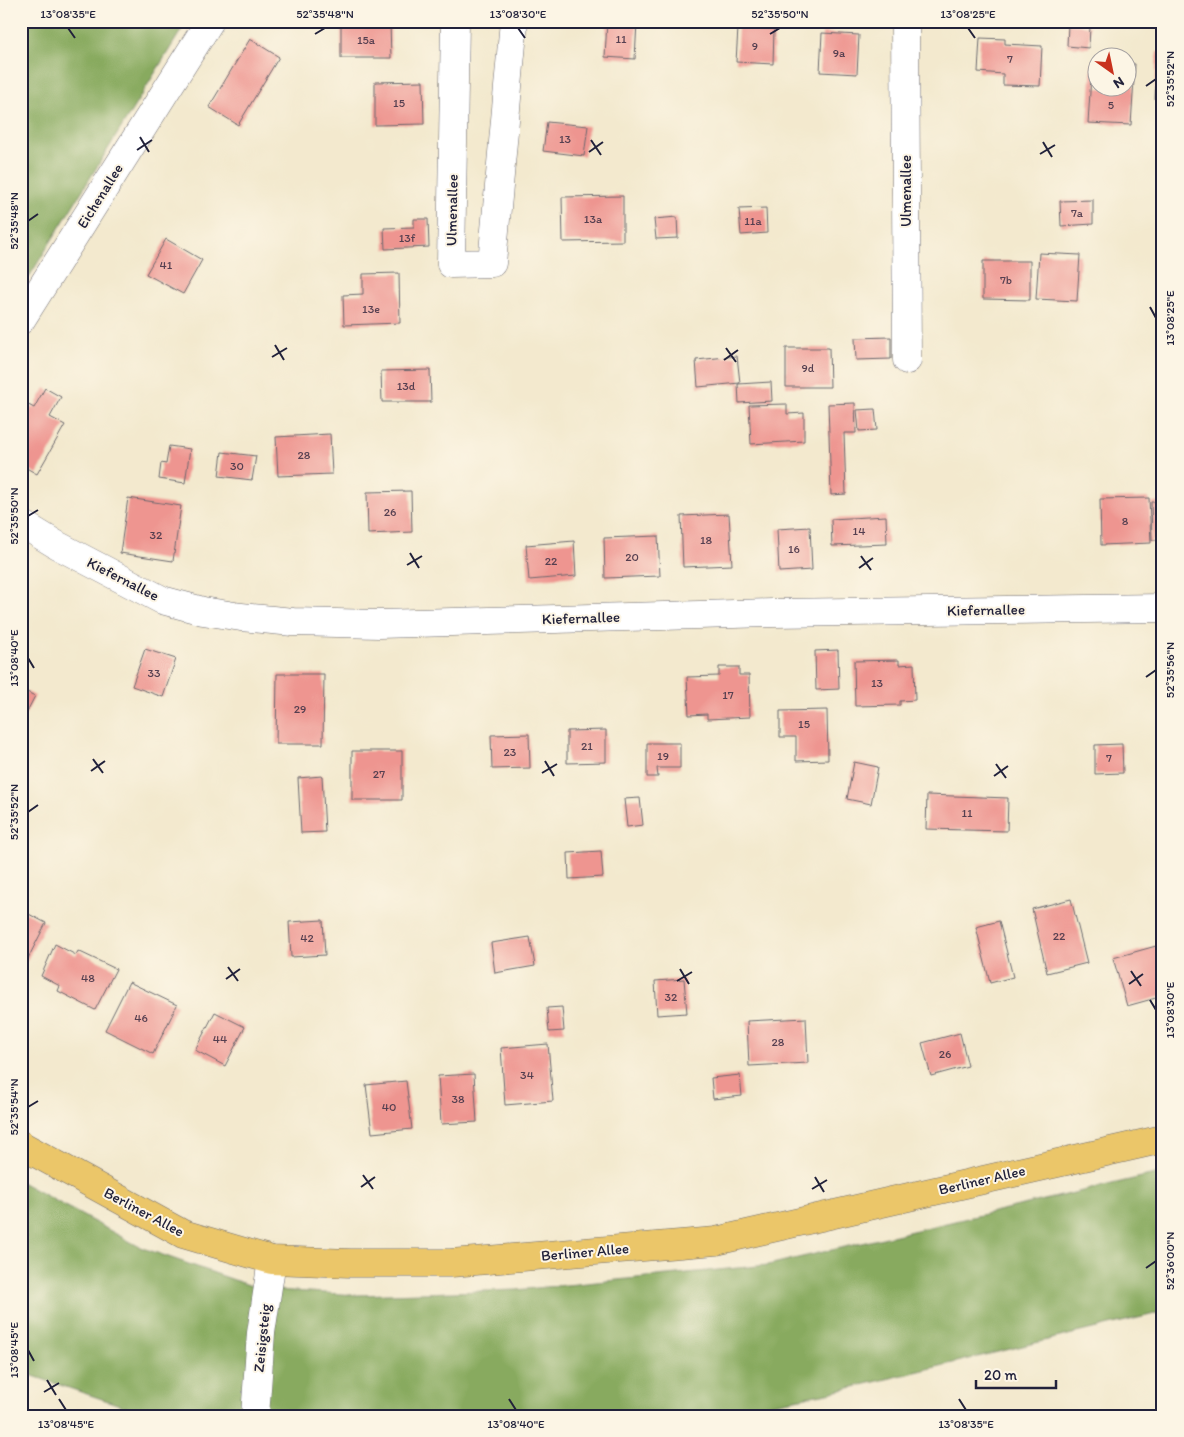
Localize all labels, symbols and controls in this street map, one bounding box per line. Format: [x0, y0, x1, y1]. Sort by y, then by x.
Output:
text: 13°08'35"E [40, 7, 96, 21]
text: 52°35'48"N [296, 7, 354, 21]
text: 13°08'30"E [490, 7, 547, 21]
text: 52°35'50"N [751, 7, 809, 21]
text: 13°08'25"E [940, 7, 996, 21]
house number: 11 [615, 32, 627, 46]
house number: 15a [357, 33, 376, 47]
house number: 9 [752, 39, 758, 53]
house number: 9a [833, 46, 846, 60]
north arrow [1086, 48, 1136, 98]
text: 52°35'52"N [1163, 51, 1177, 107]
house number: 7 [1007, 52, 1013, 66]
text: N [1110, 73, 1127, 92]
house number: 15 [393, 96, 405, 110]
house number: 5 [1108, 98, 1114, 112]
house number: 13 [559, 132, 572, 146]
street label: Ulmenallee [897, 155, 915, 227]
street label: Eichenallee [73, 160, 127, 232]
street label: Ulmenallee [442, 174, 462, 246]
text: 52°35'48"N [7, 192, 21, 250]
house number: 7a [1071, 206, 1084, 220]
house number: 13a [584, 212, 603, 226]
house number: 11a [744, 214, 762, 228]
house number: 13f [399, 231, 416, 245]
house number: 41 [160, 258, 173, 272]
house number: 7b [1000, 273, 1012, 287]
text: 13°08'25"E [1163, 290, 1177, 346]
house number: 13e [362, 302, 380, 316]
house number: 9d [802, 361, 815, 375]
house number: 13d [397, 379, 416, 393]
house number: 28 [298, 448, 311, 462]
house number: 30 [230, 459, 244, 473]
text: 52°35'50"N [7, 487, 21, 545]
house number: 26 [384, 505, 396, 519]
house number: 8 [1122, 514, 1129, 528]
house number: 14 [853, 524, 865, 538]
house number: 32 [150, 528, 163, 542]
house number: 18 [700, 533, 712, 547]
house number: 16 [788, 542, 800, 556]
house number: 20 [625, 550, 639, 564]
street label: Kiefernallee [84, 553, 162, 605]
house number: 22 [545, 554, 558, 568]
street label: Kiefernallee [947, 600, 1025, 620]
street label: Kiefernallee [542, 608, 620, 628]
text: 13°08'40"E [7, 629, 21, 687]
text: 52°35'56"N [1163, 642, 1177, 698]
house number: 33 [147, 666, 161, 680]
house number: 13 [871, 676, 884, 690]
house number: 17 [722, 688, 734, 702]
house number: 29 [294, 702, 306, 716]
house number: 15 [798, 717, 810, 731]
house number: 21 [581, 739, 593, 753]
house number: 23 [504, 745, 517, 759]
house number: 19 [657, 749, 669, 763]
house number: 7 [1106, 751, 1112, 765]
house number: 27 [373, 767, 385, 781]
text: 52°35'52"N [7, 784, 21, 840]
house number: 11 [961, 806, 973, 820]
house number: 22 [1053, 929, 1066, 943]
house number: 42 [300, 931, 314, 945]
house number: 48 [81, 971, 95, 985]
text: 13°08'30"E [1163, 981, 1177, 1038]
house number: 32 [665, 990, 678, 1004]
house number: 46 [134, 1011, 148, 1025]
house number: 44 [213, 1032, 227, 1046]
house number: 28 [772, 1035, 785, 1049]
house number: 26 [939, 1047, 951, 1061]
house number: 34 [520, 1068, 534, 1082]
text: 52°35'54"N [7, 1078, 21, 1136]
house number: 38 [451, 1092, 465, 1106]
house number: 40 [382, 1100, 396, 1114]
street label: Berliner Allee [937, 1161, 1027, 1199]
street label: Berliner Allee [101, 1183, 187, 1241]
text: 52°36'00"N [1163, 1232, 1177, 1290]
street label: Berliner Allee [540, 1239, 630, 1265]
street label: Zeisigsteig [249, 1303, 275, 1373]
text: 13°08'45"E [7, 1321, 21, 1378]
scale bar [976, 1357, 1056, 1389]
text: 20 m [984, 1366, 1018, 1384]
text: 13°08'45"E [38, 1417, 95, 1431]
text: 13°08'40"E [487, 1417, 545, 1431]
text: 13°08'35"E [938, 1417, 994, 1431]

